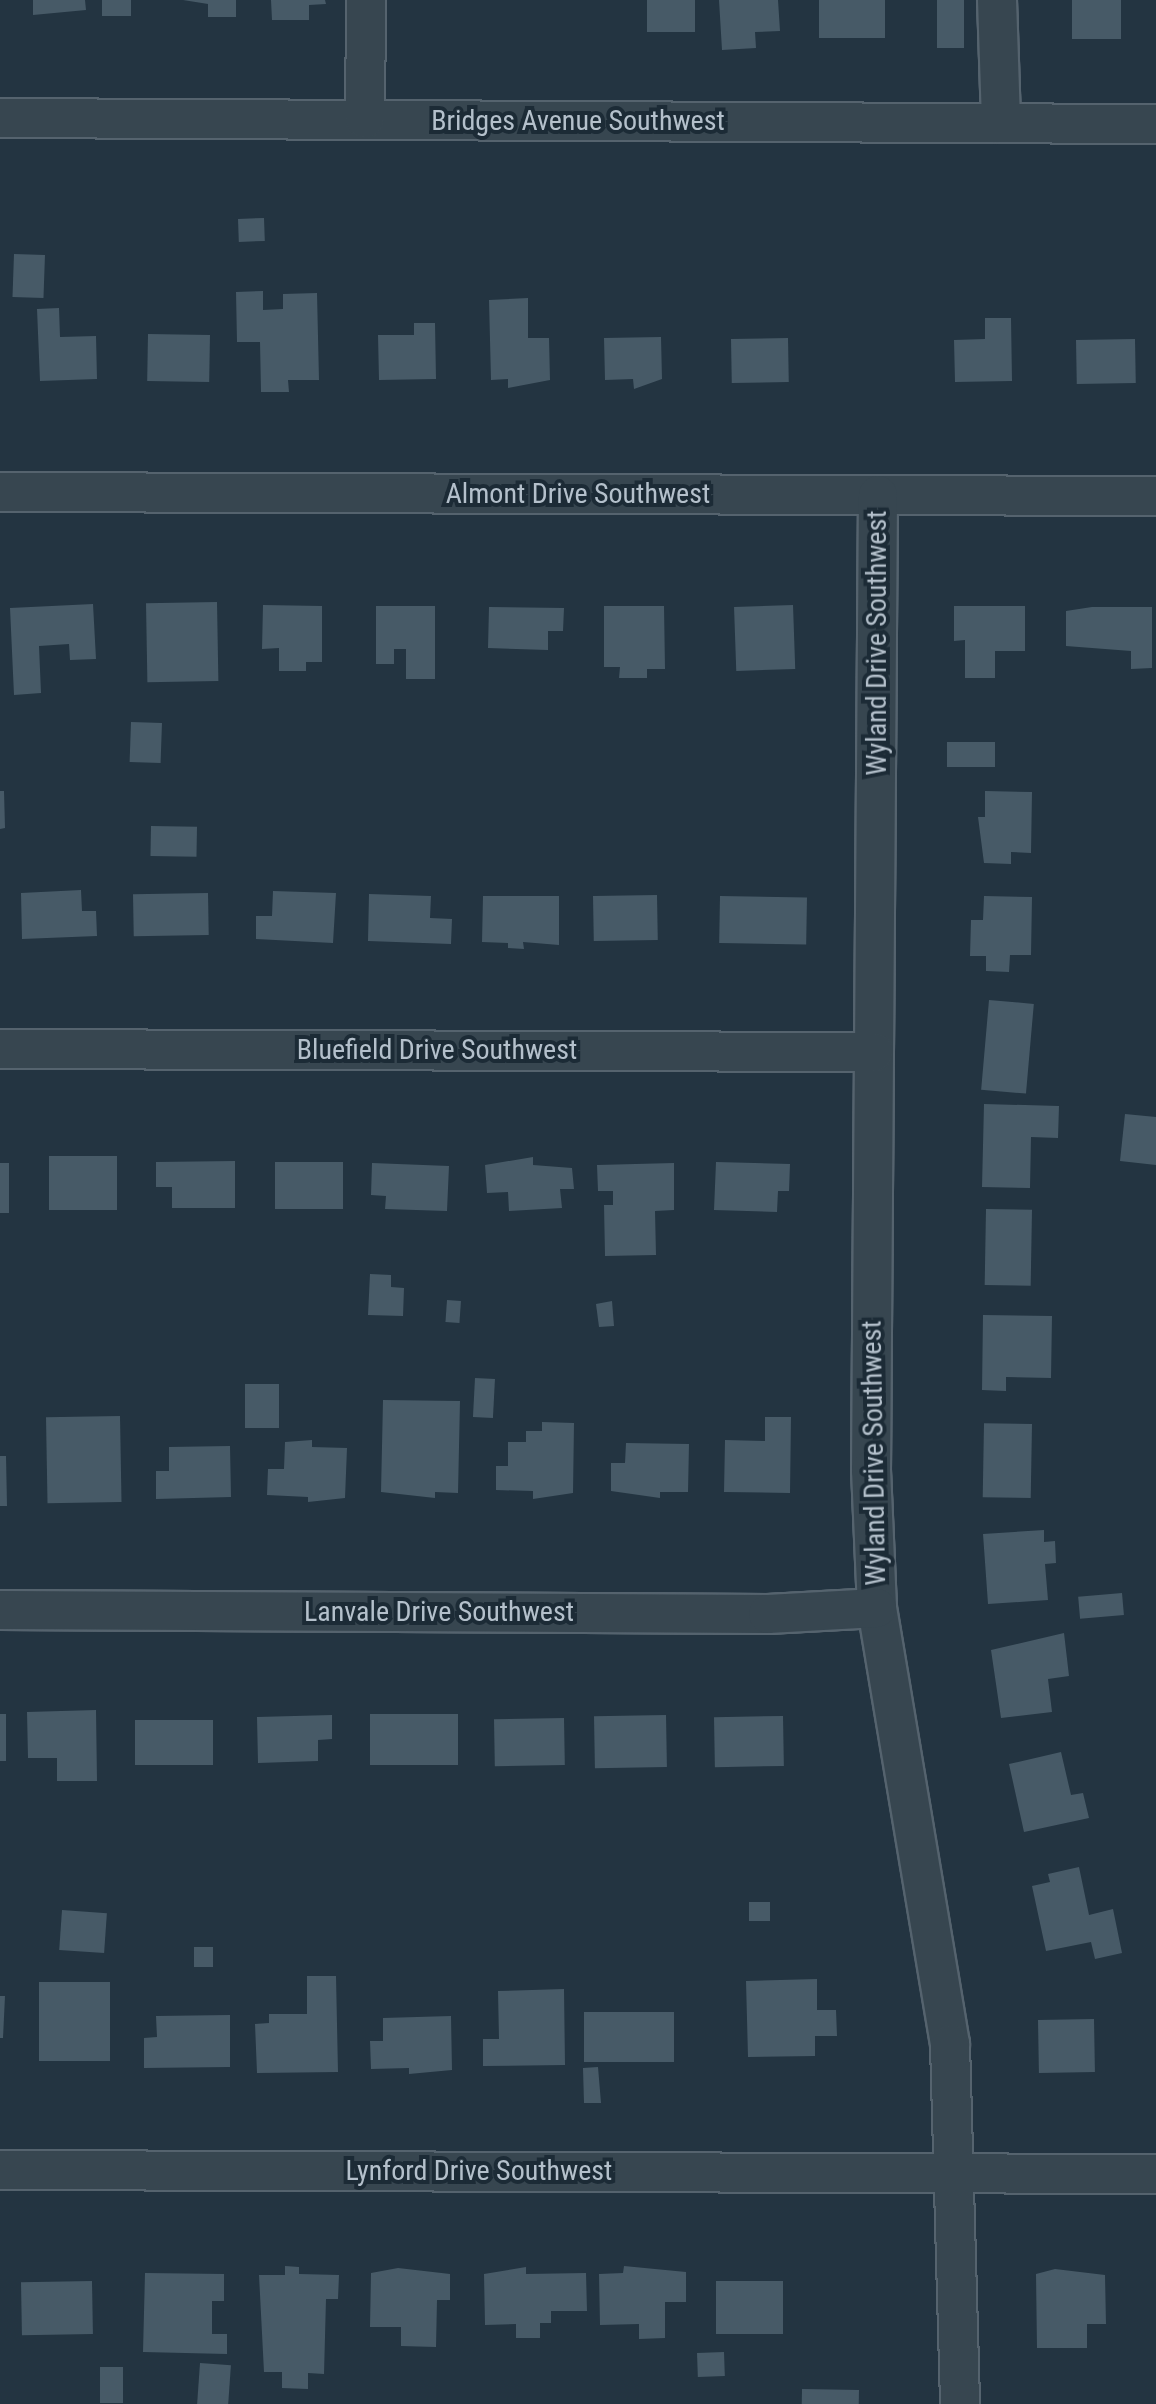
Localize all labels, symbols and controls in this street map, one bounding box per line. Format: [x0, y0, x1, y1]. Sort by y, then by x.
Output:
street label: Bridges Avenue Southwest [431, 104, 725, 138]
street label: Almont Drive Southwest [446, 477, 710, 511]
street label: Wyland Drive Southwest [860, 510, 894, 776]
street label: Bluefield Drive Southwest [297, 1033, 577, 1067]
street label: Wyland Drive Southwest [855, 1320, 893, 1586]
street label: Lanvale Drive Southwest [304, 1595, 574, 1629]
street label: Lynford Drive Southwest [346, 2154, 612, 2188]

